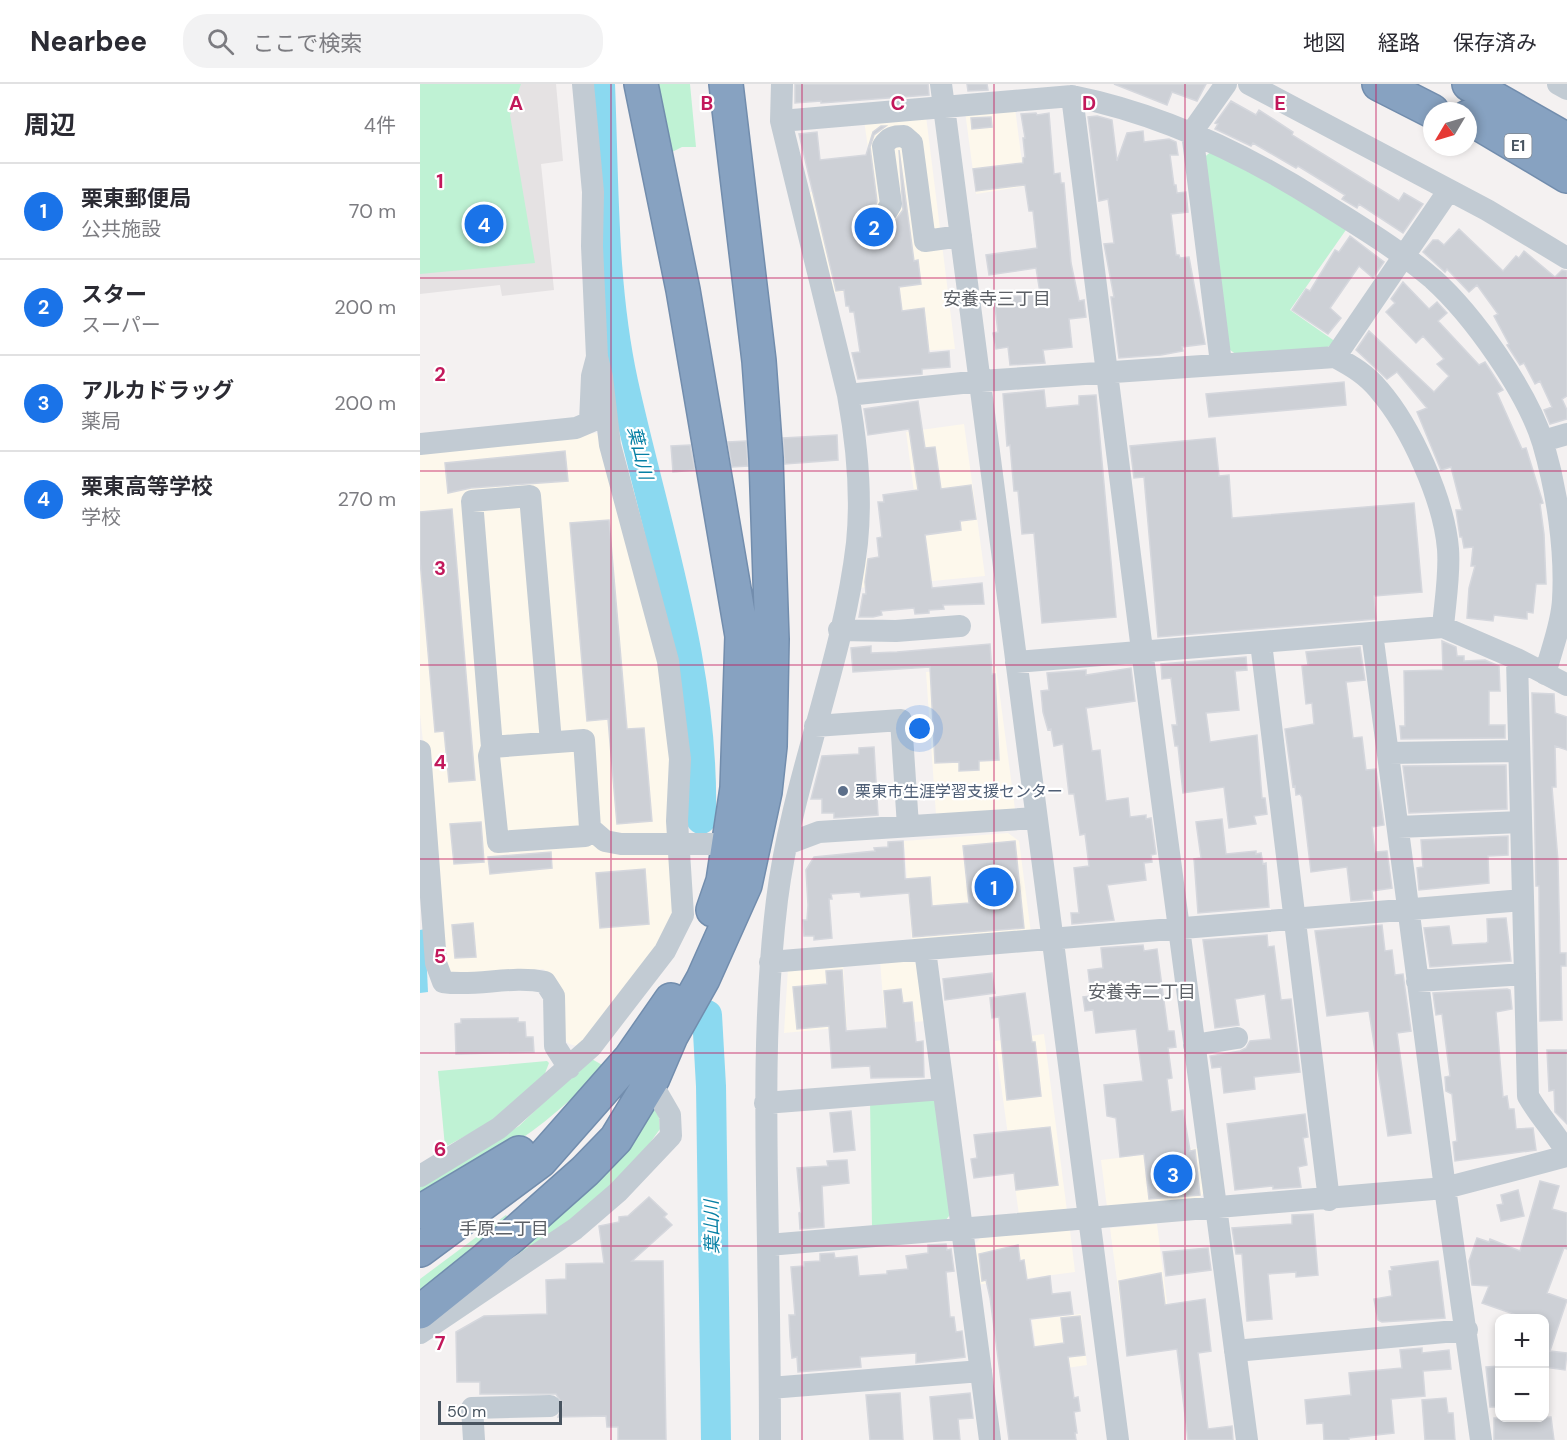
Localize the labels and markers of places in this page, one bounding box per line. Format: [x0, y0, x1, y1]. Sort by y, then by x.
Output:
pin: 4 [464, 202, 504, 246]
pin: 2 [854, 204, 894, 250]
place label: 栗東市生涯学習支援センター [855, 781, 1063, 802]
marker: 栗東市生涯学習支援センター [836, 784, 850, 798]
pin: 1 [974, 864, 1014, 910]
pin: 3 [1154, 1152, 1192, 1196]

